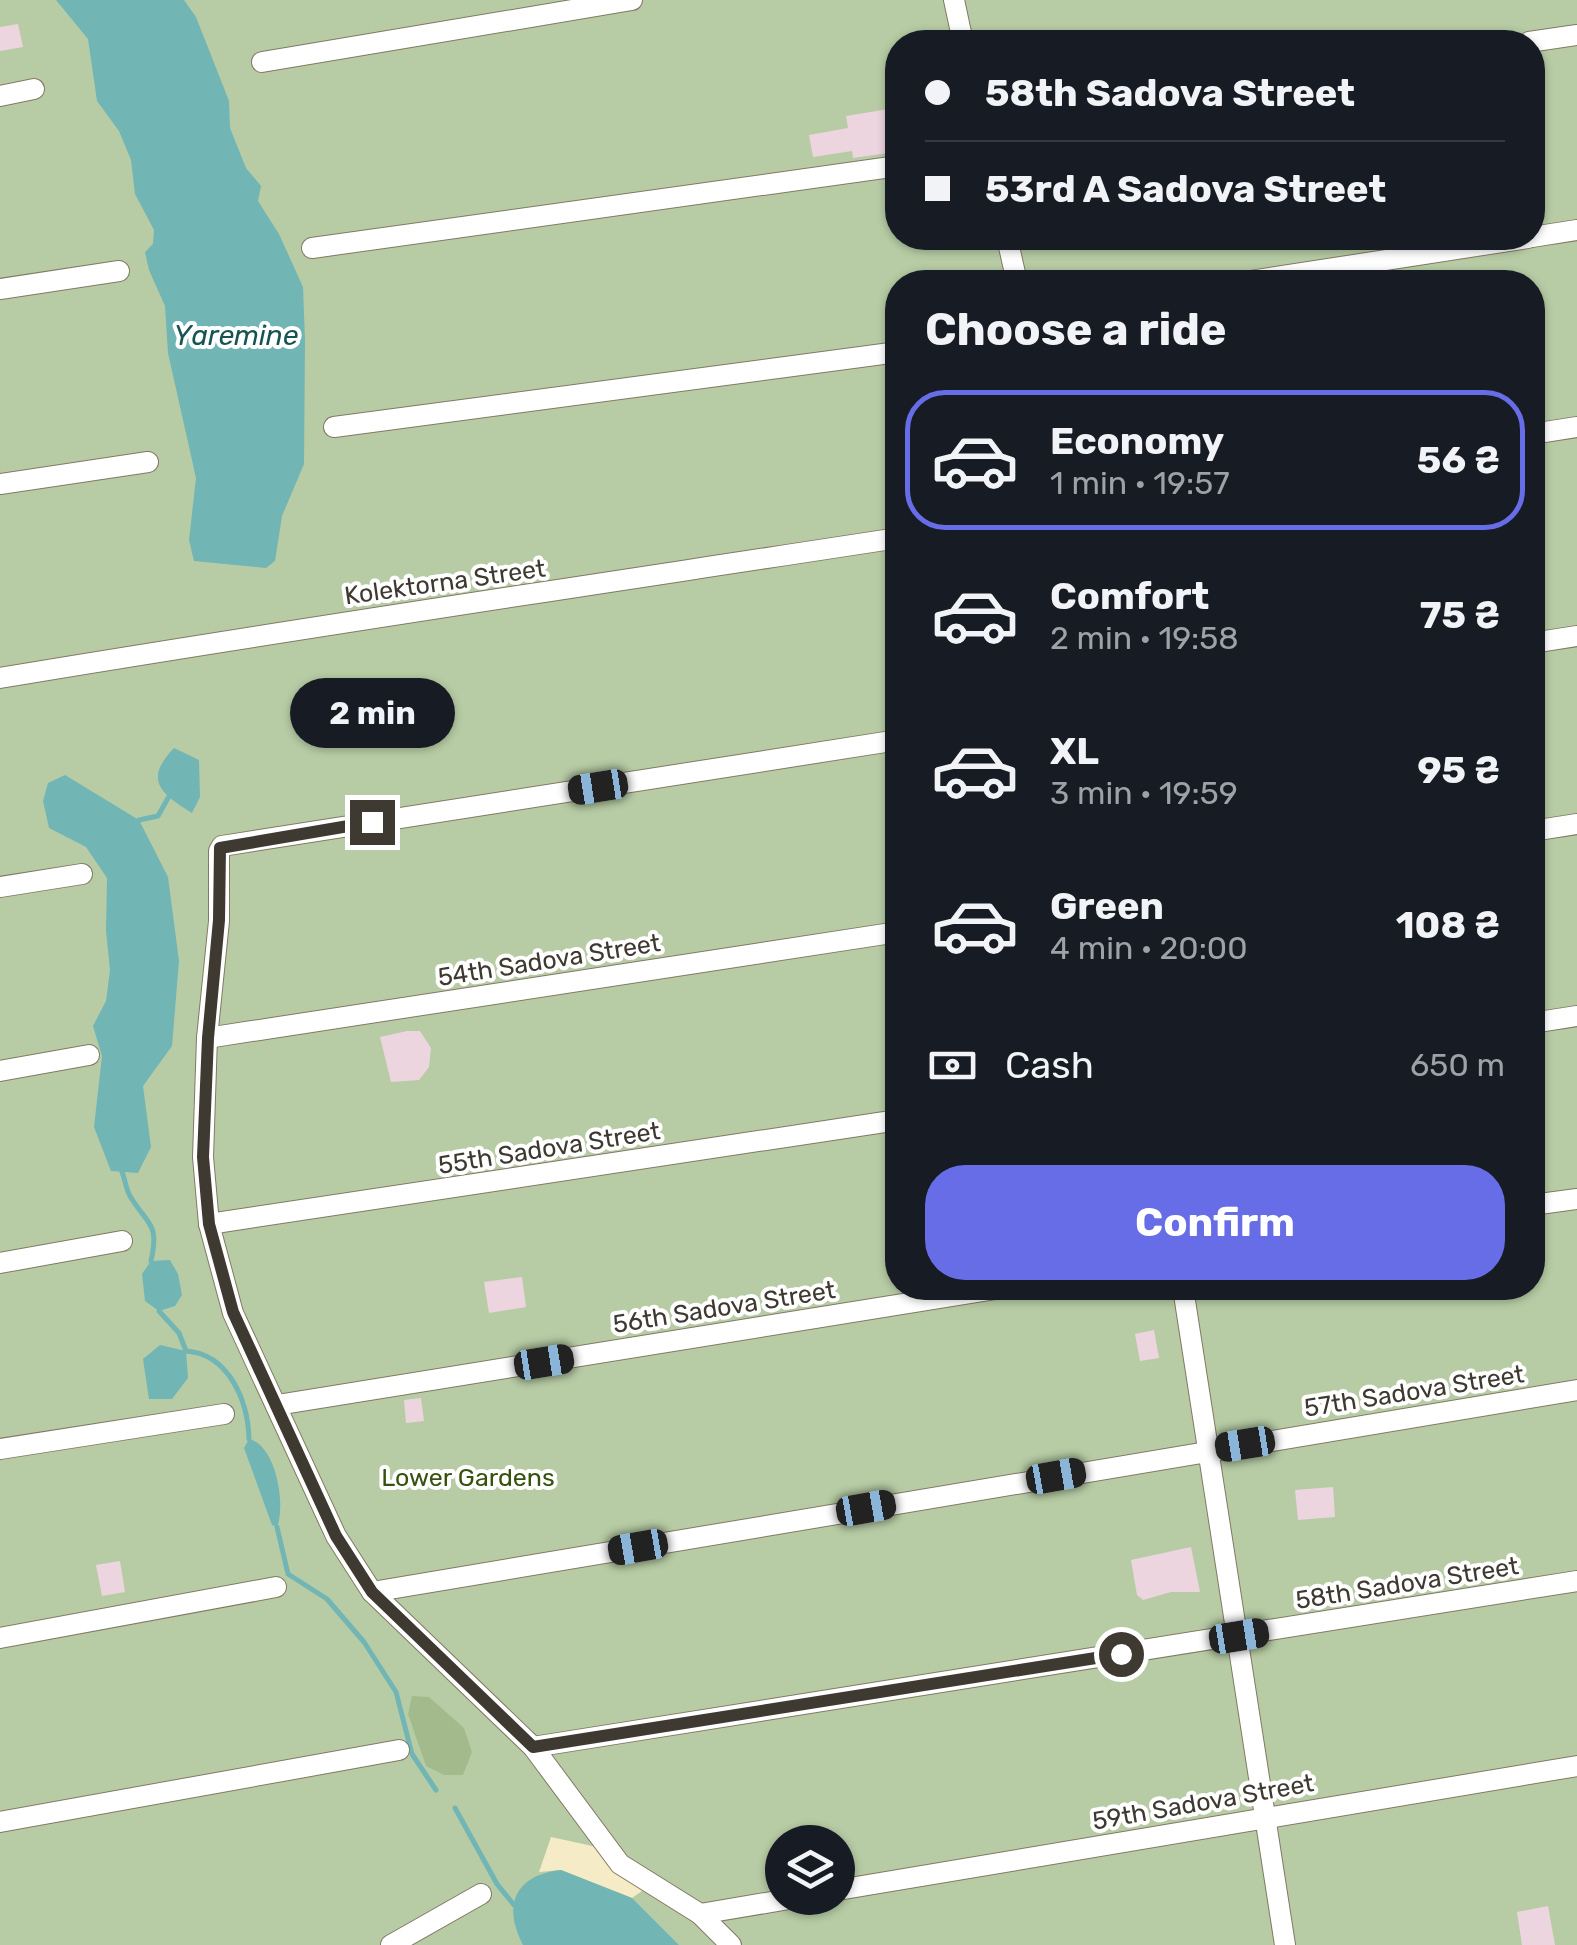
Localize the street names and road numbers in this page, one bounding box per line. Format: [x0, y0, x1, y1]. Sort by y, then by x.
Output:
street label: Kolektorna Street [343, 554, 548, 610]
street label: 54th Sadova Street [436, 928, 663, 992]
street label: 55th Sadova Street [436, 1116, 662, 1180]
street label: 56th Sadova Street [611, 1275, 837, 1339]
street label: 57th Sadova Street [1302, 1359, 1526, 1423]
street label: 58th Sadova Street [1293, 1551, 1521, 1615]
street label: 59th Sadova Street [1090, 1768, 1316, 1836]

